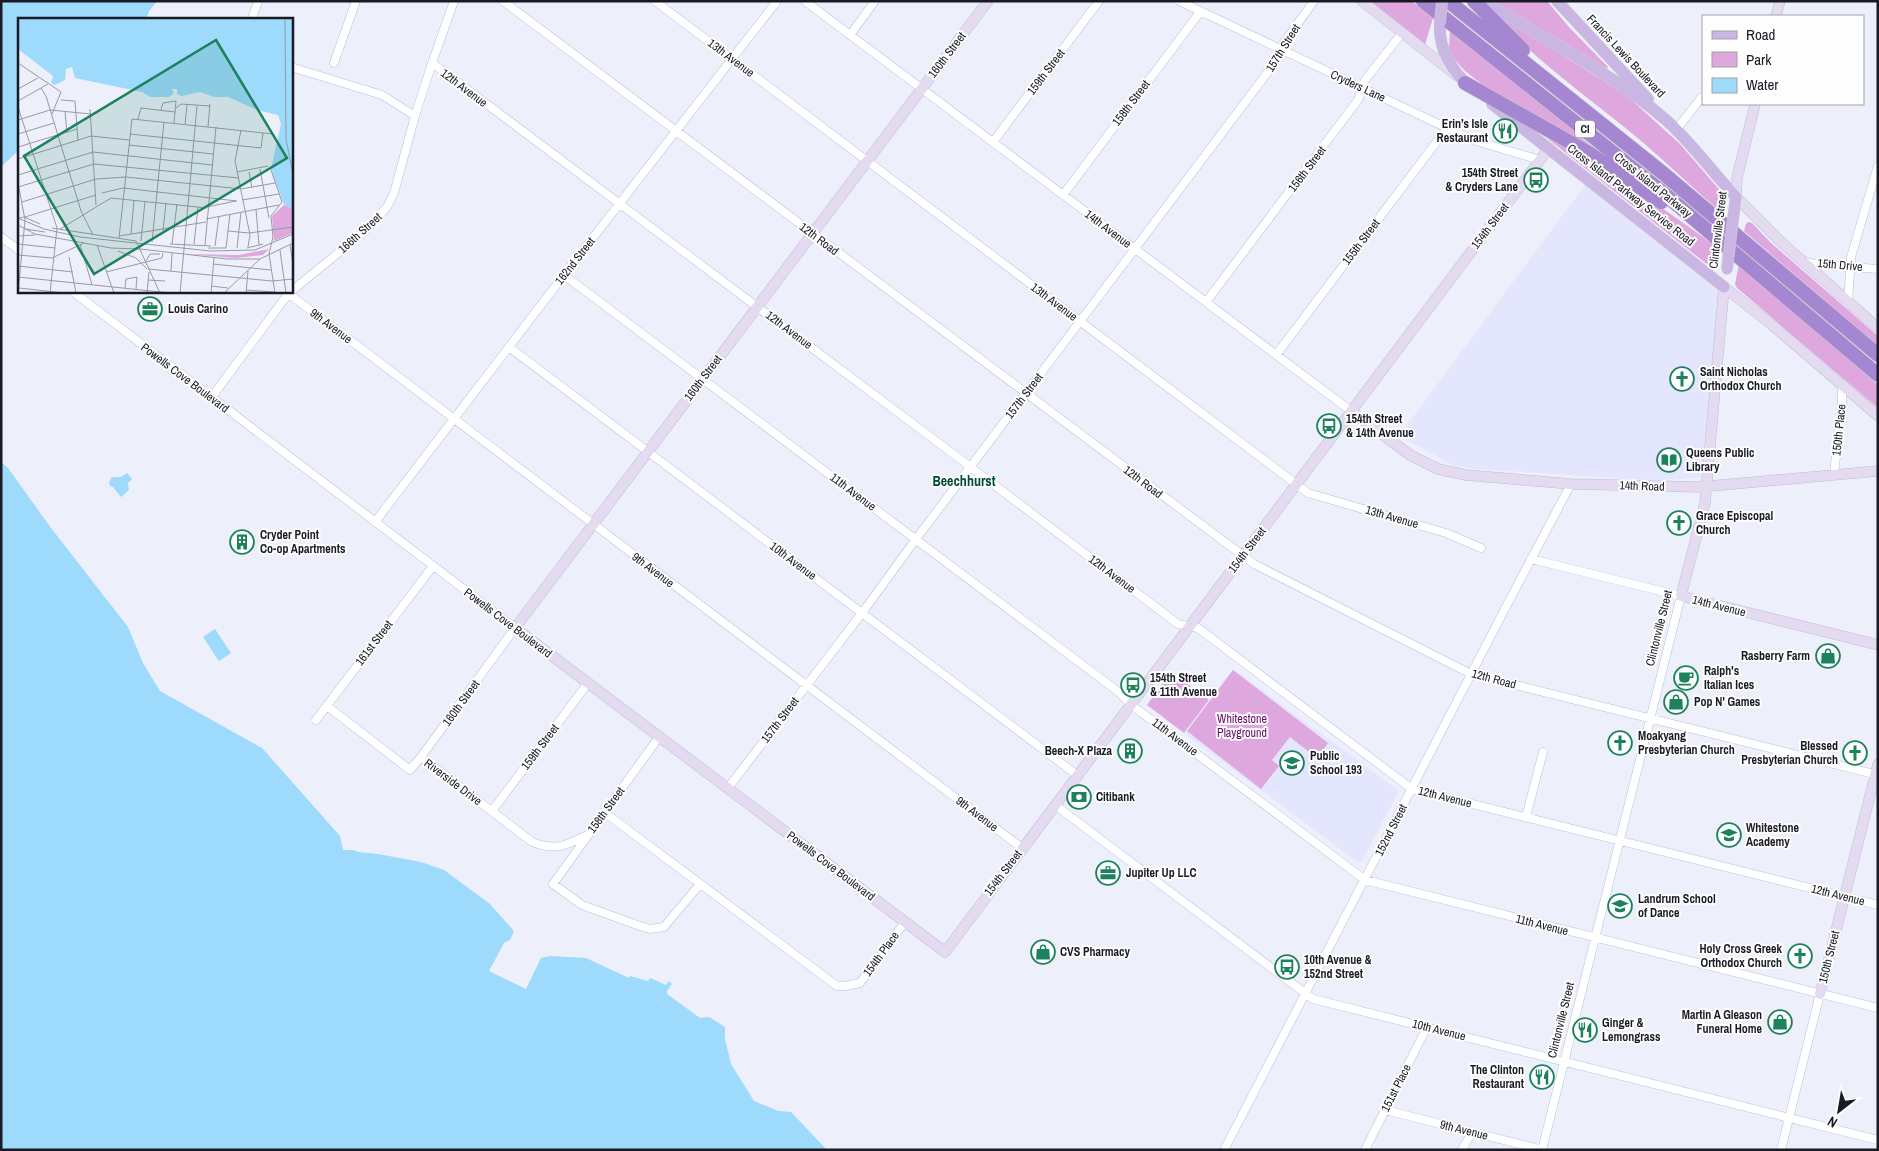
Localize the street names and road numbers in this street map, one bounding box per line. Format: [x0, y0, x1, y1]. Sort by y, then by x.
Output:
street label: Francis Lewis Boulevard [1583, 11, 1669, 101]
street label: 157th Street [1262, 21, 1304, 75]
street label: 160th Street [924, 29, 970, 81]
street label: 13th Avenue [704, 35, 758, 81]
street label: 159th Street [1023, 46, 1069, 98]
street label: 12th Avenue [437, 65, 491, 111]
street label: Cryders Lane [1328, 66, 1388, 106]
street label: 158th Street [1108, 77, 1154, 129]
road number: CI [1575, 120, 1595, 138]
street label: Cross Island Parkway Service Road [1564, 140, 1698, 250]
street label: 156th Street [1284, 143, 1330, 195]
street label: Cross Island Parkway [1611, 149, 1695, 221]
street label: Clintonville Street [1705, 190, 1731, 270]
street label: 154th Street [1467, 200, 1513, 252]
street label: 14th Avenue [1081, 206, 1135, 252]
street label: 166th Street [335, 209, 385, 257]
street label: 155th Street [1338, 216, 1384, 268]
street label: 12th Road [796, 219, 842, 259]
street label: 162nd Street [551, 234, 599, 288]
street label: 15th Drive [1817, 255, 1863, 275]
street label: 13th Avenue [1027, 279, 1081, 325]
street label: 9th Avenue [307, 305, 355, 347]
street label: 12th Avenue [762, 307, 816, 353]
street label: Powells Cove Boulevard [138, 340, 232, 416]
street label: 160th Street [680, 352, 726, 404]
street label: 157th Street [1001, 370, 1047, 422]
street label: 150th Place [1828, 403, 1850, 457]
street label: 12th Road [1120, 462, 1166, 502]
street label: 11th Avenue [827, 469, 879, 515]
street label: 14th Road [1619, 477, 1665, 495]
street label: 13th Avenue [1364, 502, 1420, 532]
street label: 154th Street [1224, 524, 1270, 576]
street label: 10th Avenue [766, 538, 820, 584]
street label: 9th Avenue [629, 549, 677, 591]
street label: 12th Avenue [1085, 551, 1139, 597]
street label: Powells Cove Boulevard [461, 585, 555, 661]
street label: Clintonville Street [1642, 588, 1676, 668]
street label: 14th Avenue [1691, 592, 1747, 620]
street label: 161st Street [352, 617, 397, 669]
street label: 12th Road [1470, 665, 1518, 693]
street label: 160th Street [439, 676, 483, 729]
street label: 157th Street [757, 694, 803, 746]
street label: 11th Avenue [1149, 714, 1201, 760]
street label: 159th Street [517, 721, 563, 773]
street label: Riverside Drive [421, 755, 485, 809]
street label: 158th Street [584, 783, 628, 836]
street label: 12th Avenue [1417, 783, 1473, 811]
street label: 9th Avenue [953, 793, 1001, 835]
street label: 152nd Street [1371, 801, 1411, 859]
street label: Powells Cove Boulevard [784, 828, 878, 904]
street label: 154th Street [980, 847, 1026, 899]
street label: 12th Avenue [1810, 881, 1866, 909]
street label: 11th Avenue [1514, 911, 1570, 939]
street label: 154th Place [859, 928, 903, 980]
street label: 150th Street [1815, 929, 1843, 985]
street label: Clintonville Street [1544, 980, 1578, 1060]
street label: 10th Avenue [1411, 1016, 1467, 1044]
street label: 151st Place [1377, 1061, 1415, 1115]
street label: 9th Avenue [1438, 1116, 1490, 1144]

